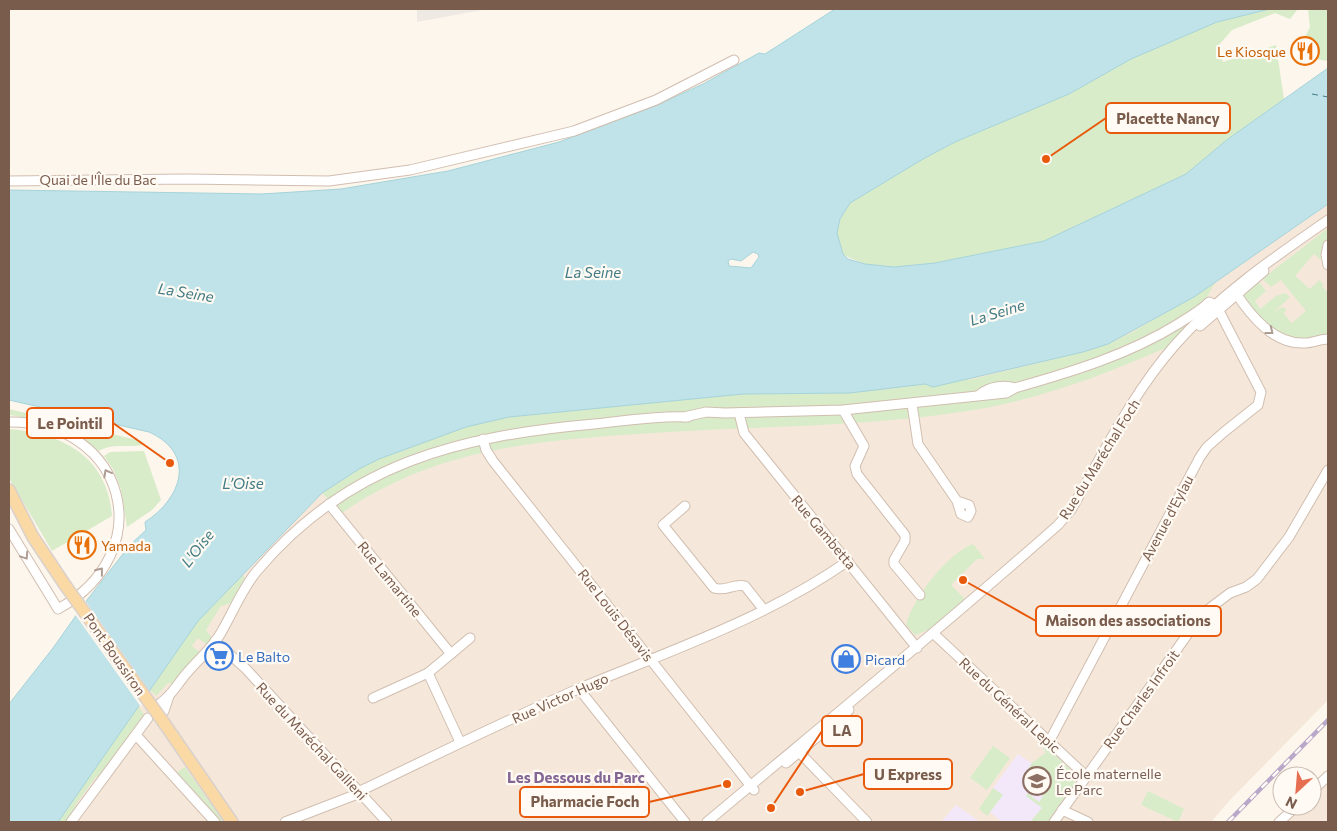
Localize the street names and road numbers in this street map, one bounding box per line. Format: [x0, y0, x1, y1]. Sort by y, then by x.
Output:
street label: Quai de l'Île du Bac [40, 171, 156, 188]
street label: Rue du Maréchal Foch [1055, 396, 1143, 522]
street label: Avenue d'Eylau [1137, 472, 1197, 564]
street label: Rue Gambetta [788, 492, 860, 572]
street label: Rue Lamartine [354, 538, 426, 620]
street label: Rue Louis Désavis [575, 565, 657, 665]
street label: Pont Boussiron [80, 610, 150, 698]
street label: Rue Charles Infroit [1099, 646, 1183, 752]
street label: Rue du Général Lepic [956, 654, 1064, 756]
street label: Rue Victor Hugo [509, 669, 611, 727]
street label: Rue du Maréchal Gallieni [253, 679, 371, 803]

